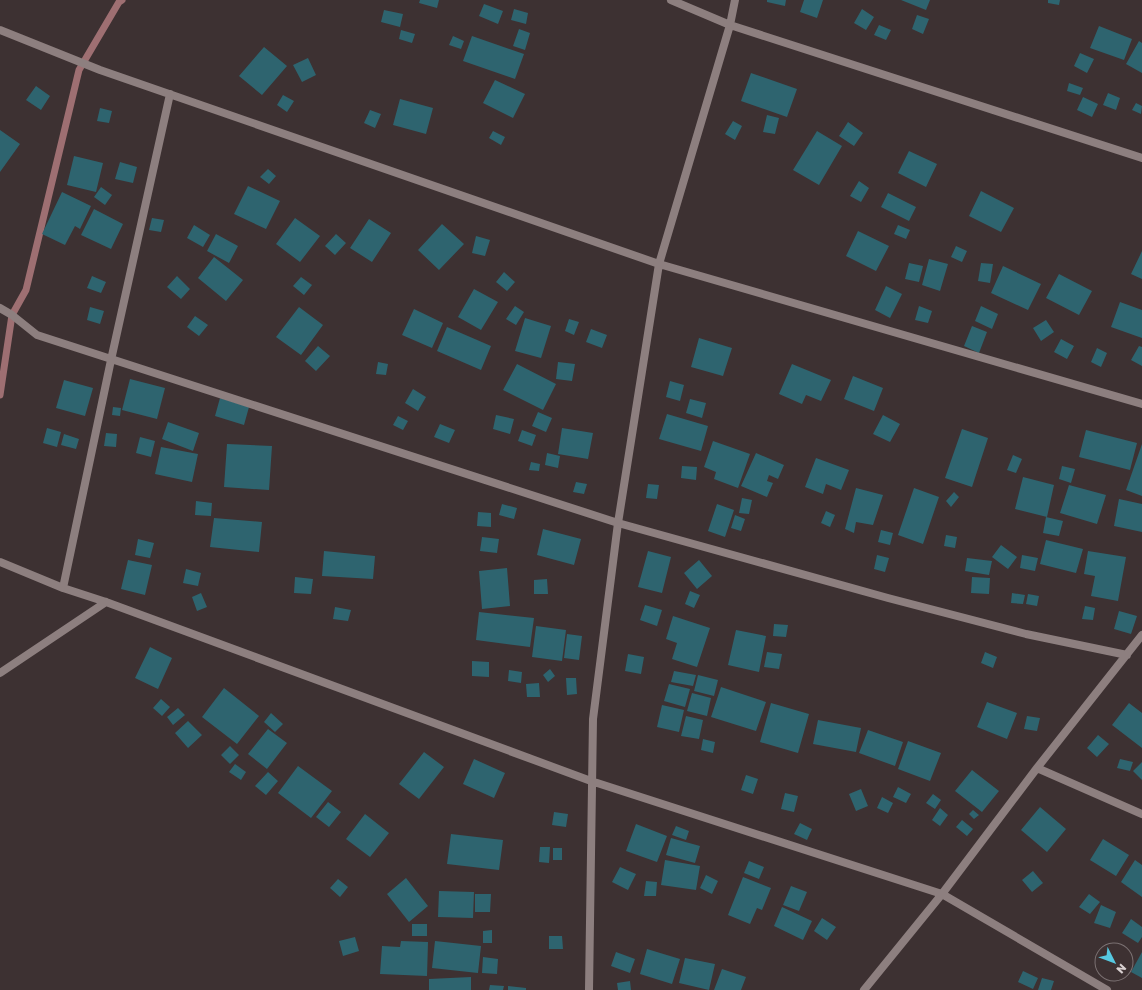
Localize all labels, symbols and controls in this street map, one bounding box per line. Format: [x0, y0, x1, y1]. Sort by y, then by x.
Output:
north arrow [1094, 942, 1134, 982]
text: N [1114, 962, 1129, 976]

